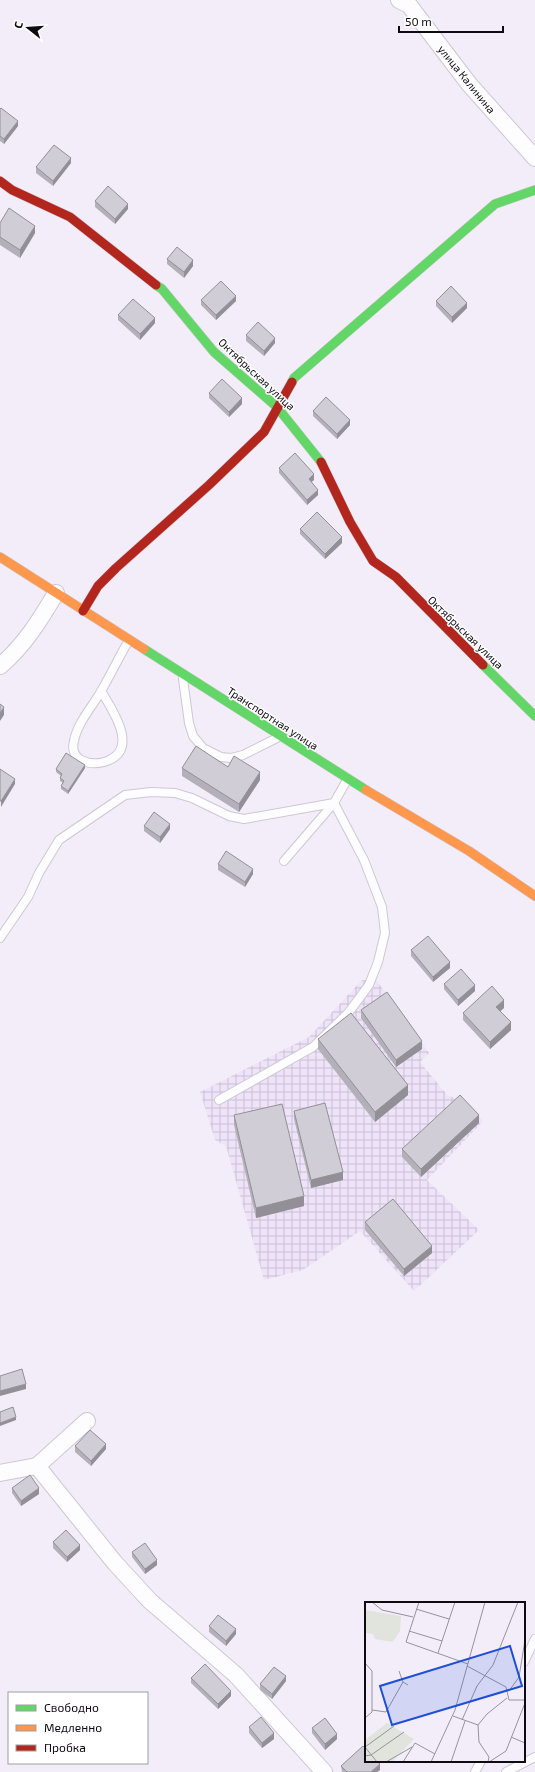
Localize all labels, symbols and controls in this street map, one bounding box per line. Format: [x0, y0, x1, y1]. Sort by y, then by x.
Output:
north arrow [8, 8, 48, 48]
scale bar [399, 8, 503, 34]
text: 50 m [405, 14, 432, 28]
text: С [11, 19, 25, 30]
street label: улица Калинина [435, 42, 498, 116]
street label: Октябрьская улица [215, 335, 298, 413]
street label: Октябрьская улица [425, 593, 506, 672]
street label: Транспортная улица [225, 684, 321, 753]
inset map [365, 1602, 525, 1762]
legend [8, 1692, 148, 1764]
text: Свободно [44, 1700, 99, 1714]
text: Медленно [44, 1720, 102, 1734]
text: Пробка [44, 1740, 86, 1754]

